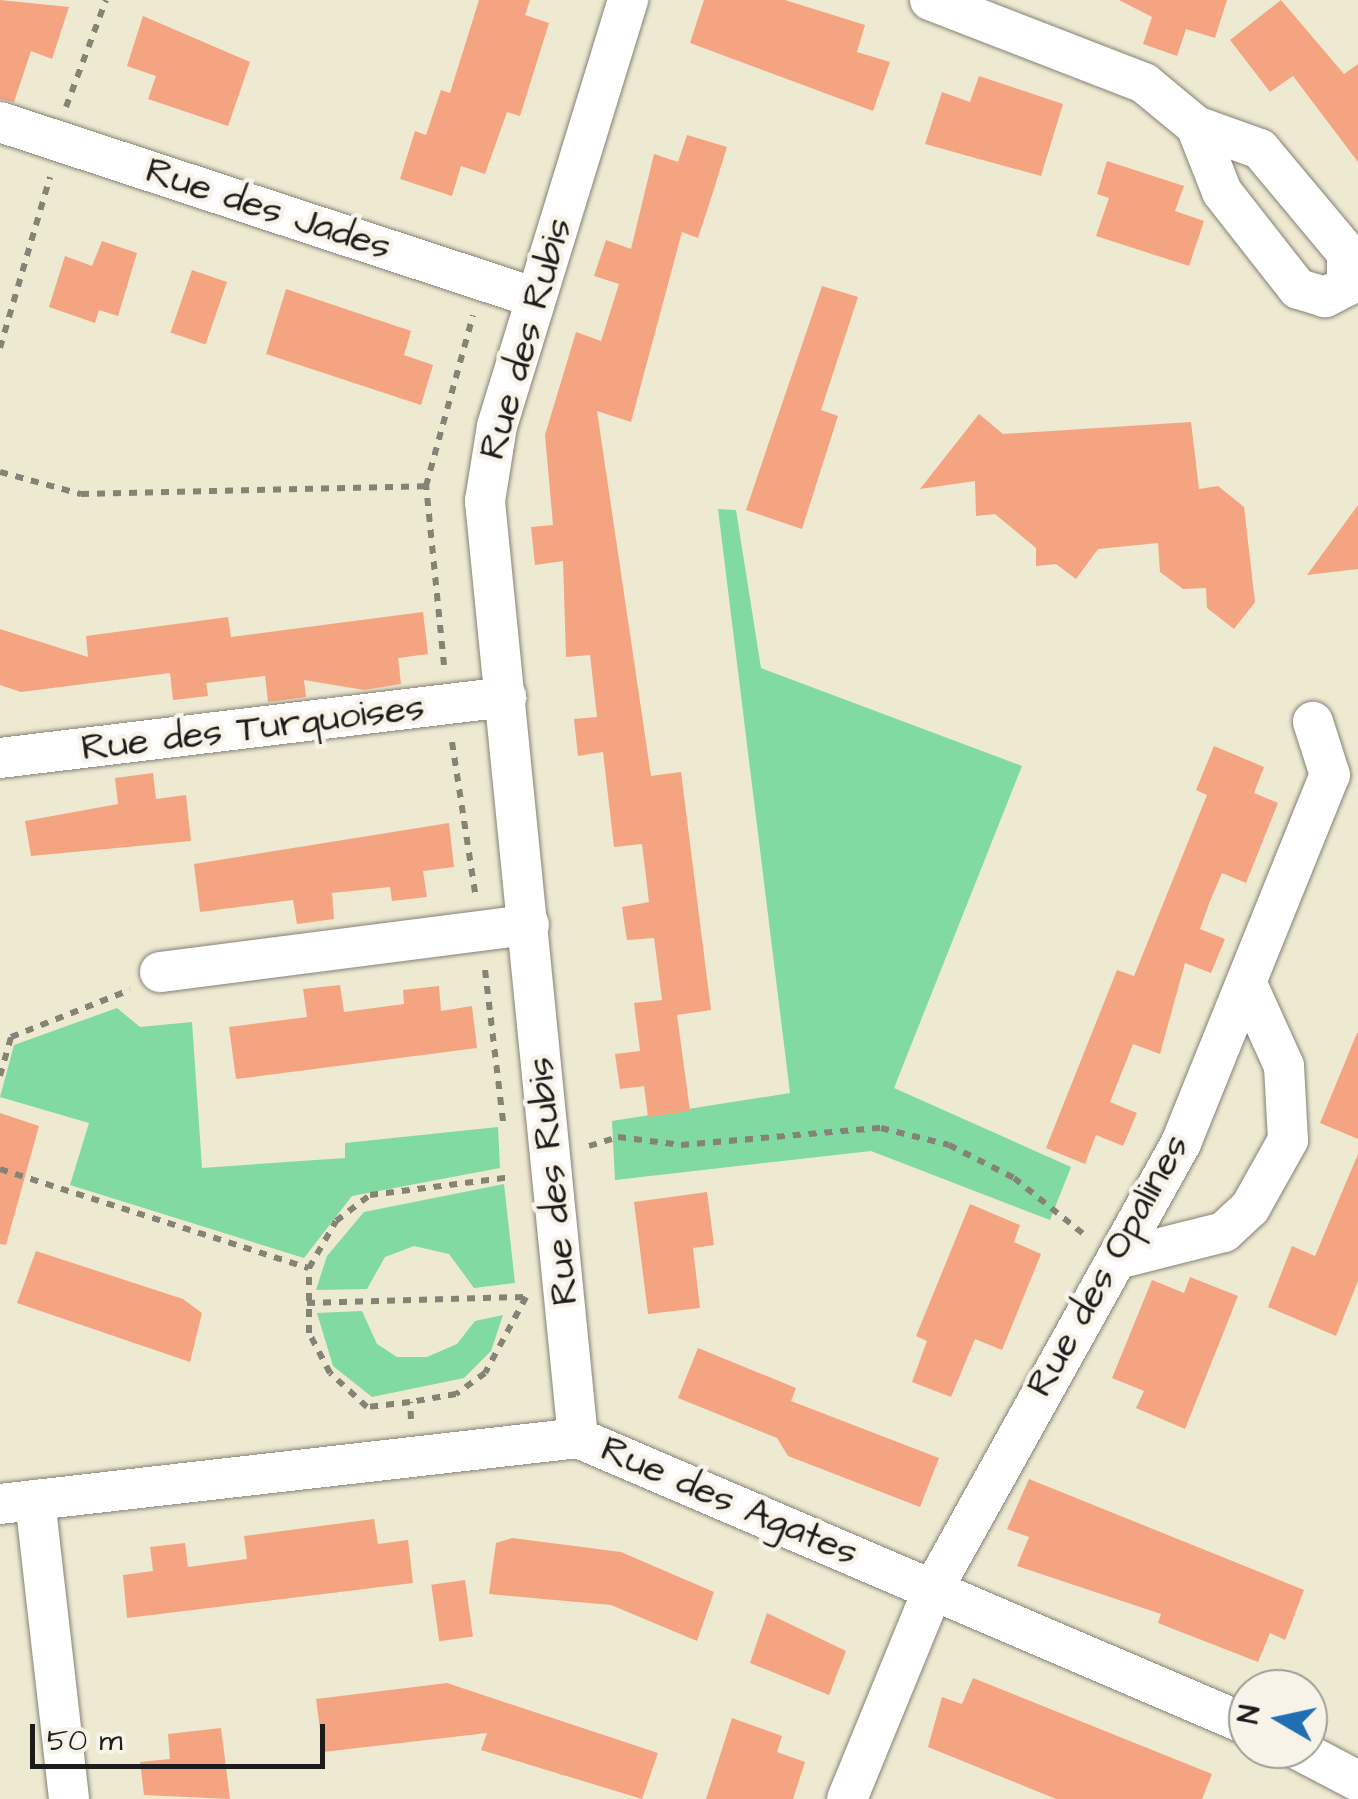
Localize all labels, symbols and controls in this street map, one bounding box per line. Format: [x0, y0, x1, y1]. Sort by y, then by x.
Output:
street label: Rue des Jades [140, 149, 396, 271]
street label: Rue des Rubis [471, 213, 583, 465]
street label: Rue des Turquoises [79, 685, 427, 773]
street label: Rue des Rubis [518, 1055, 590, 1307]
street label: Rue des Opalines [1018, 1127, 1200, 1405]
street label: Rue des Agates [594, 1427, 864, 1577]
north arrow [1228, 1669, 1328, 1769]
text: N [1229, 1703, 1270, 1726]
scale bar [35, 1704, 330, 1766]
text: 50 m [47, 1720, 123, 1762]

